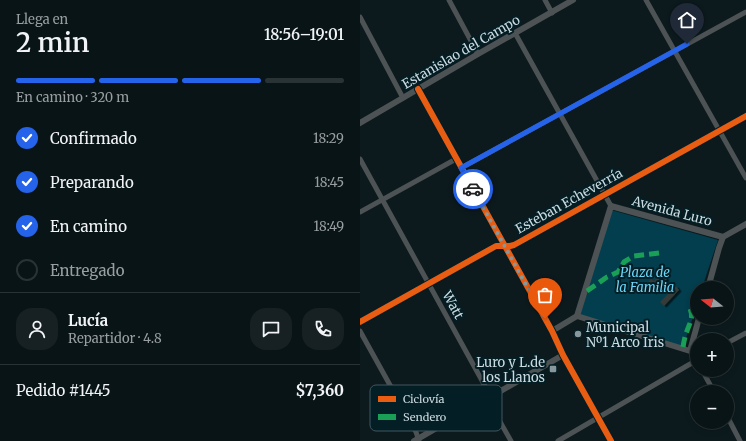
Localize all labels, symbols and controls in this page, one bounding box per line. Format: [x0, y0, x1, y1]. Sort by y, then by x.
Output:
pin [670, 3, 704, 44]
icon: home [676, 9, 698, 31]
text: Llega en [16, 11, 68, 28]
street label: Estanislao del Campo [399, 11, 523, 93]
text: 18:56–19:01 [264, 25, 344, 44]
text: 2 min [16, 26, 89, 59]
text: En camino · 320 m [16, 89, 129, 106]
icon: check [16, 127, 38, 149]
text: Confirmado [50, 129, 137, 148]
text: 18:29 [313, 130, 344, 147]
street label: Esteban Echeverría [512, 164, 626, 238]
courier [453, 169, 493, 209]
icon: check [16, 171, 38, 193]
text: Preparando [50, 173, 134, 192]
text: 18:45 [314, 174, 344, 191]
icon: car [462, 178, 484, 200]
street label: Avenida Luro [629, 192, 714, 230]
icon: check [16, 215, 38, 237]
text: En camino [50, 217, 127, 236]
text: 18:49 [314, 218, 344, 235]
text: Entregado [50, 261, 124, 280]
park label: Plaza de la Familia [616, 264, 674, 296]
pin [528, 278, 562, 319]
north arrow [690, 281, 734, 325]
map controls [690, 281, 734, 429]
icon: bag [534, 284, 556, 306]
street label: Watt [438, 287, 468, 322]
button: person [16, 308, 58, 350]
button: chat [250, 308, 292, 350]
button: phone [302, 308, 344, 350]
text: Lucía [68, 311, 108, 330]
place label: Municipal Nº1 Arco Iris [586, 319, 664, 351]
marker: Municipal Nº1 Arco Iris [573, 329, 583, 339]
text: Repartidor · 4.8 [68, 330, 162, 347]
button: + [690, 333, 734, 377]
place label: Luro y L.de los Llanos [476, 354, 545, 386]
marker: Luro y L.de los Llanos [548, 364, 558, 374]
text: Pedido #1445 [16, 381, 111, 400]
text: $7,360 [295, 381, 344, 400]
legend [370, 385, 502, 431]
button: − [690, 385, 734, 429]
text: Ciclovía [403, 392, 445, 406]
text: Sendero [403, 410, 447, 424]

